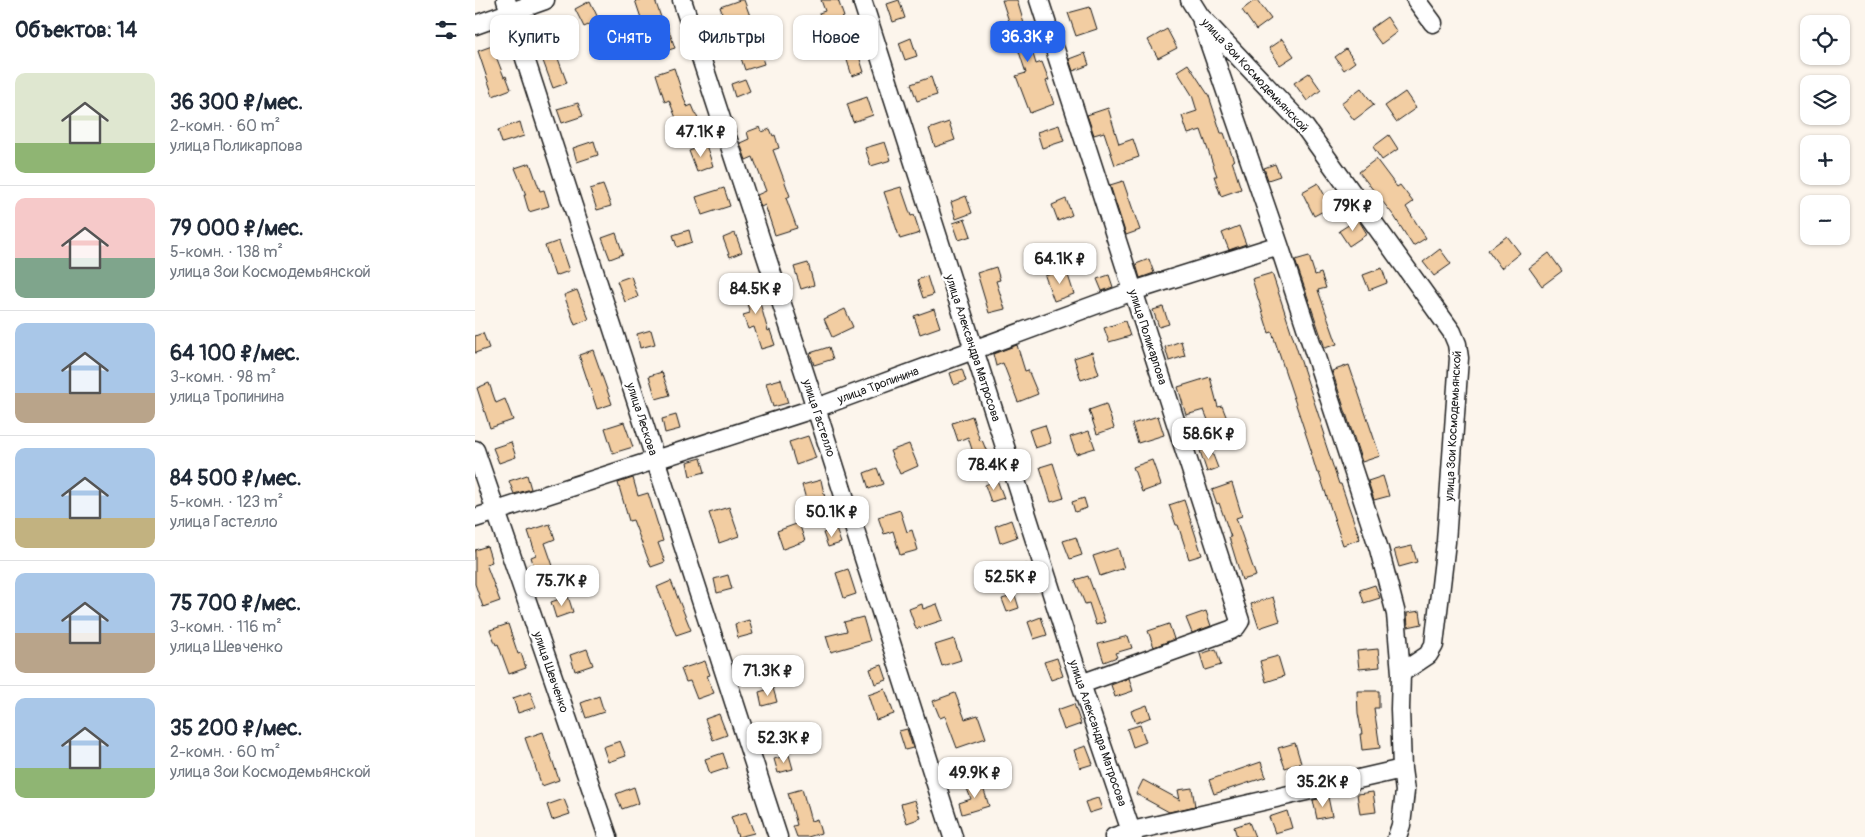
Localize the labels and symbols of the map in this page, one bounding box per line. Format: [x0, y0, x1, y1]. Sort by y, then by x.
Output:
street label: улица Зои Космодемьянской [1197, 14, 1312, 136]
pin: 36.3K ₽ [982, 20, 1074, 63]
pin: 47.1K ₽ [655, 116, 747, 158]
pin: 79K ₽ [1318, 190, 1388, 232]
pin: 64.1K ₽ [1014, 242, 1106, 285]
pin: 84.5K ₽ [710, 272, 802, 315]
street label: улица Александра Матросова [941, 272, 1004, 424]
street label: улица Поликарпова [1125, 287, 1170, 387]
street label: улица Зои Космодемьянской [1442, 350, 1465, 503]
street label: улица Тропинина [834, 364, 921, 407]
street label: улица Гастелло [799, 377, 838, 459]
street label: улица Лескова [622, 380, 660, 458]
pin: 58.6K ₽ [1163, 418, 1255, 460]
pin: 78.4K ₽ [948, 448, 1040, 491]
pin: 50.1K ₽ [786, 496, 878, 538]
pin: 52.5K ₽ [965, 560, 1057, 603]
pin: 75.7K ₽ [516, 564, 608, 607]
street label: улица Шевченко [529, 629, 572, 715]
pin: 71.3K ₽ [722, 654, 814, 697]
street label: улица Александра Матросова [1065, 657, 1130, 809]
pin: 52.3K ₽ [738, 722, 830, 764]
pin: 49.9K ₽ [929, 756, 1021, 799]
pin: 35.2K ₽ [1277, 766, 1369, 808]

